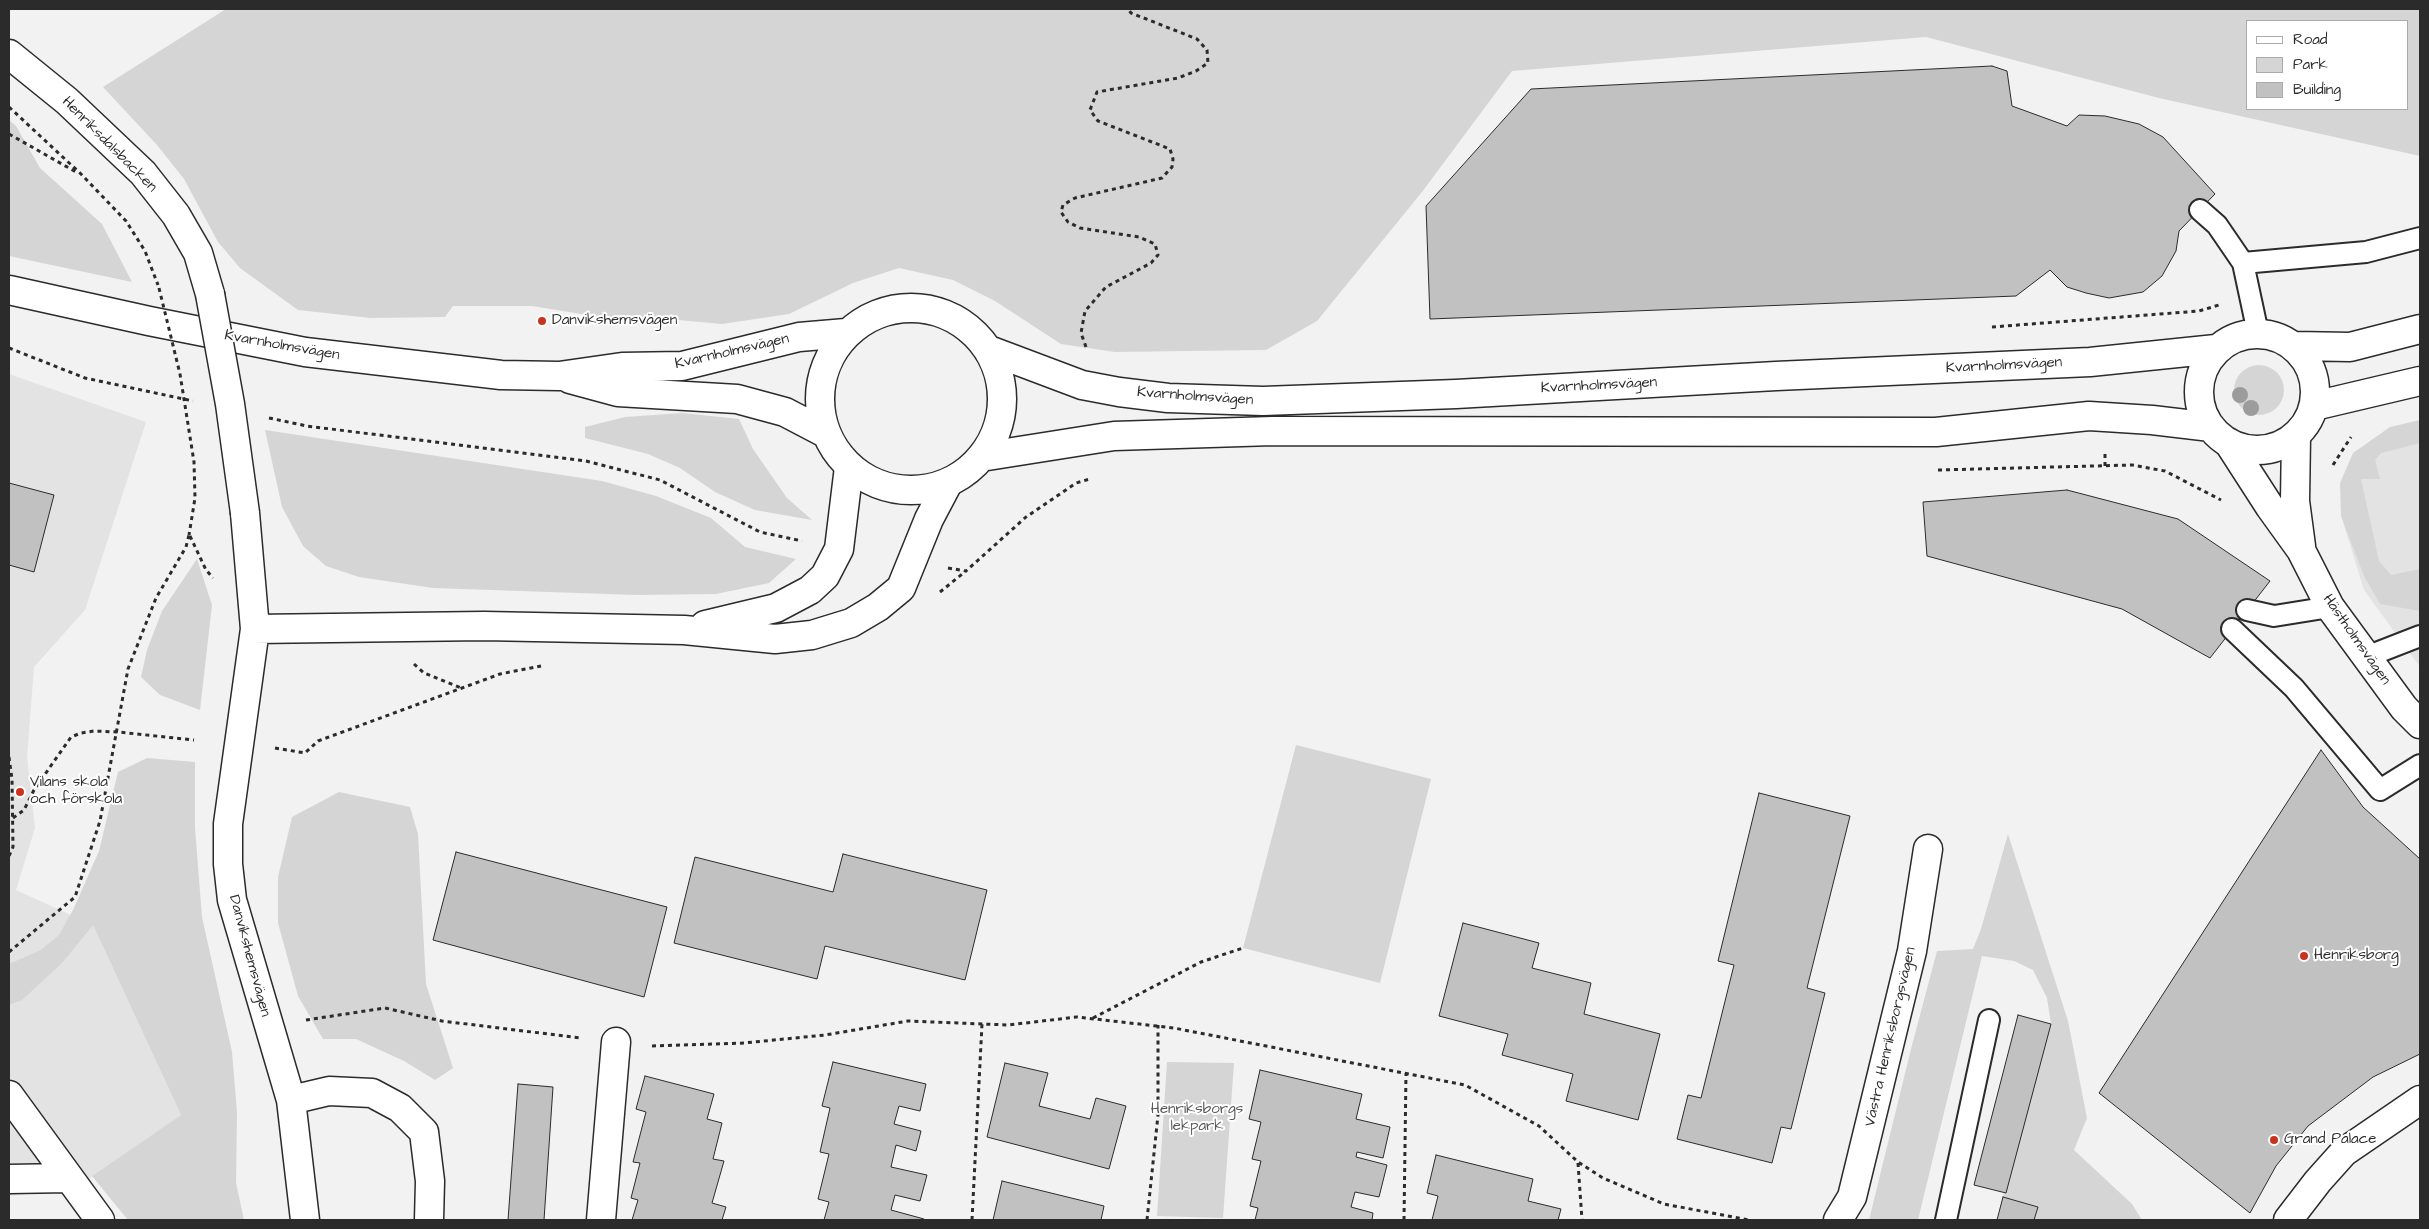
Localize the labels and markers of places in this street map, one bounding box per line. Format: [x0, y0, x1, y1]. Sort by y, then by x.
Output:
place label: Danvikshemsvägen [552, 312, 677, 330]
marker: Danvikshemsvägen [536, 315, 548, 327]
place label: Vilans skola och förskola [30, 774, 122, 809]
marker: Vilans skola och förskola [14, 786, 26, 798]
place label: Henriksborg [2314, 947, 2399, 965]
marker: Henriksborg [2298, 950, 2310, 962]
place label: Grand Palace [2284, 1131, 2376, 1149]
marker: Grand Palace [2268, 1134, 2280, 1146]

